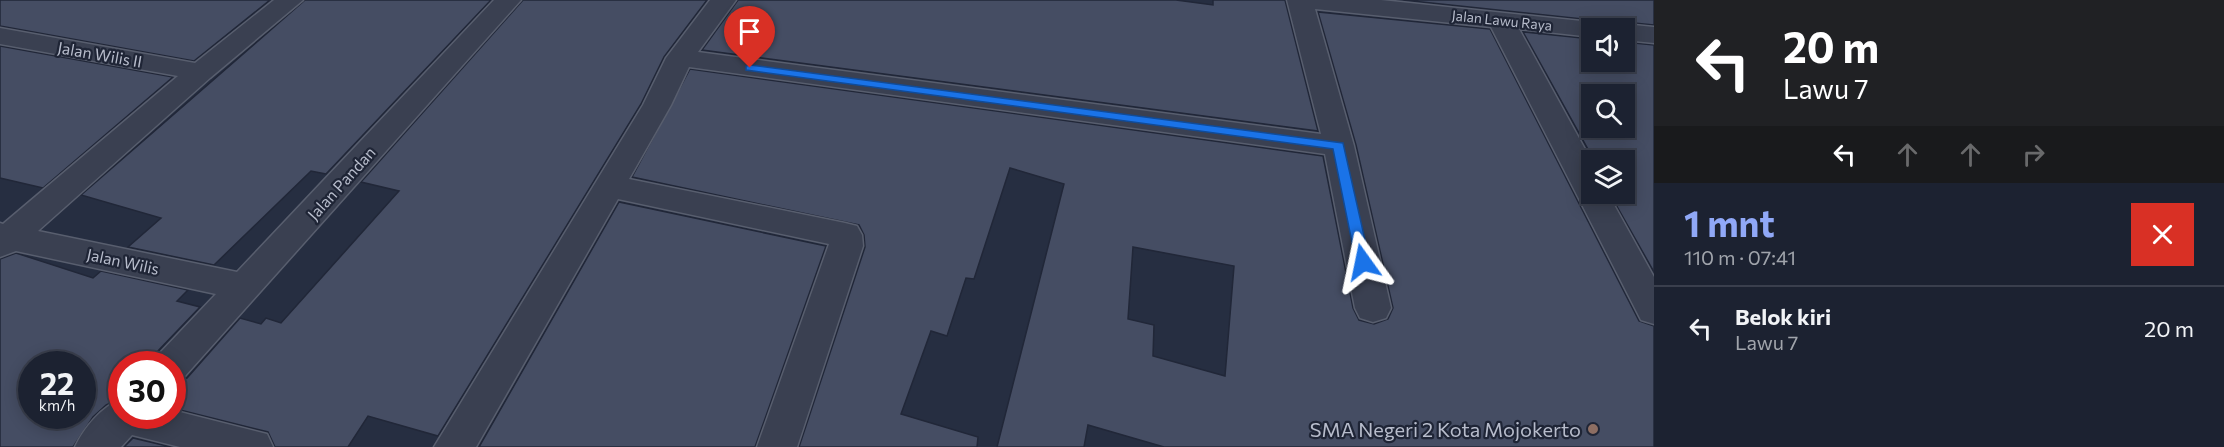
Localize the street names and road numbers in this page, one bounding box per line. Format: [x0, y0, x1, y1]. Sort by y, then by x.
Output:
street label: Jalan Lawu Raya [1451, 6, 1553, 34]
street label: Jalan Wilis II [56, 37, 144, 71]
street label: Jalan Pandan [303, 142, 379, 224]
street label: Jalan Wilis [85, 244, 161, 278]

